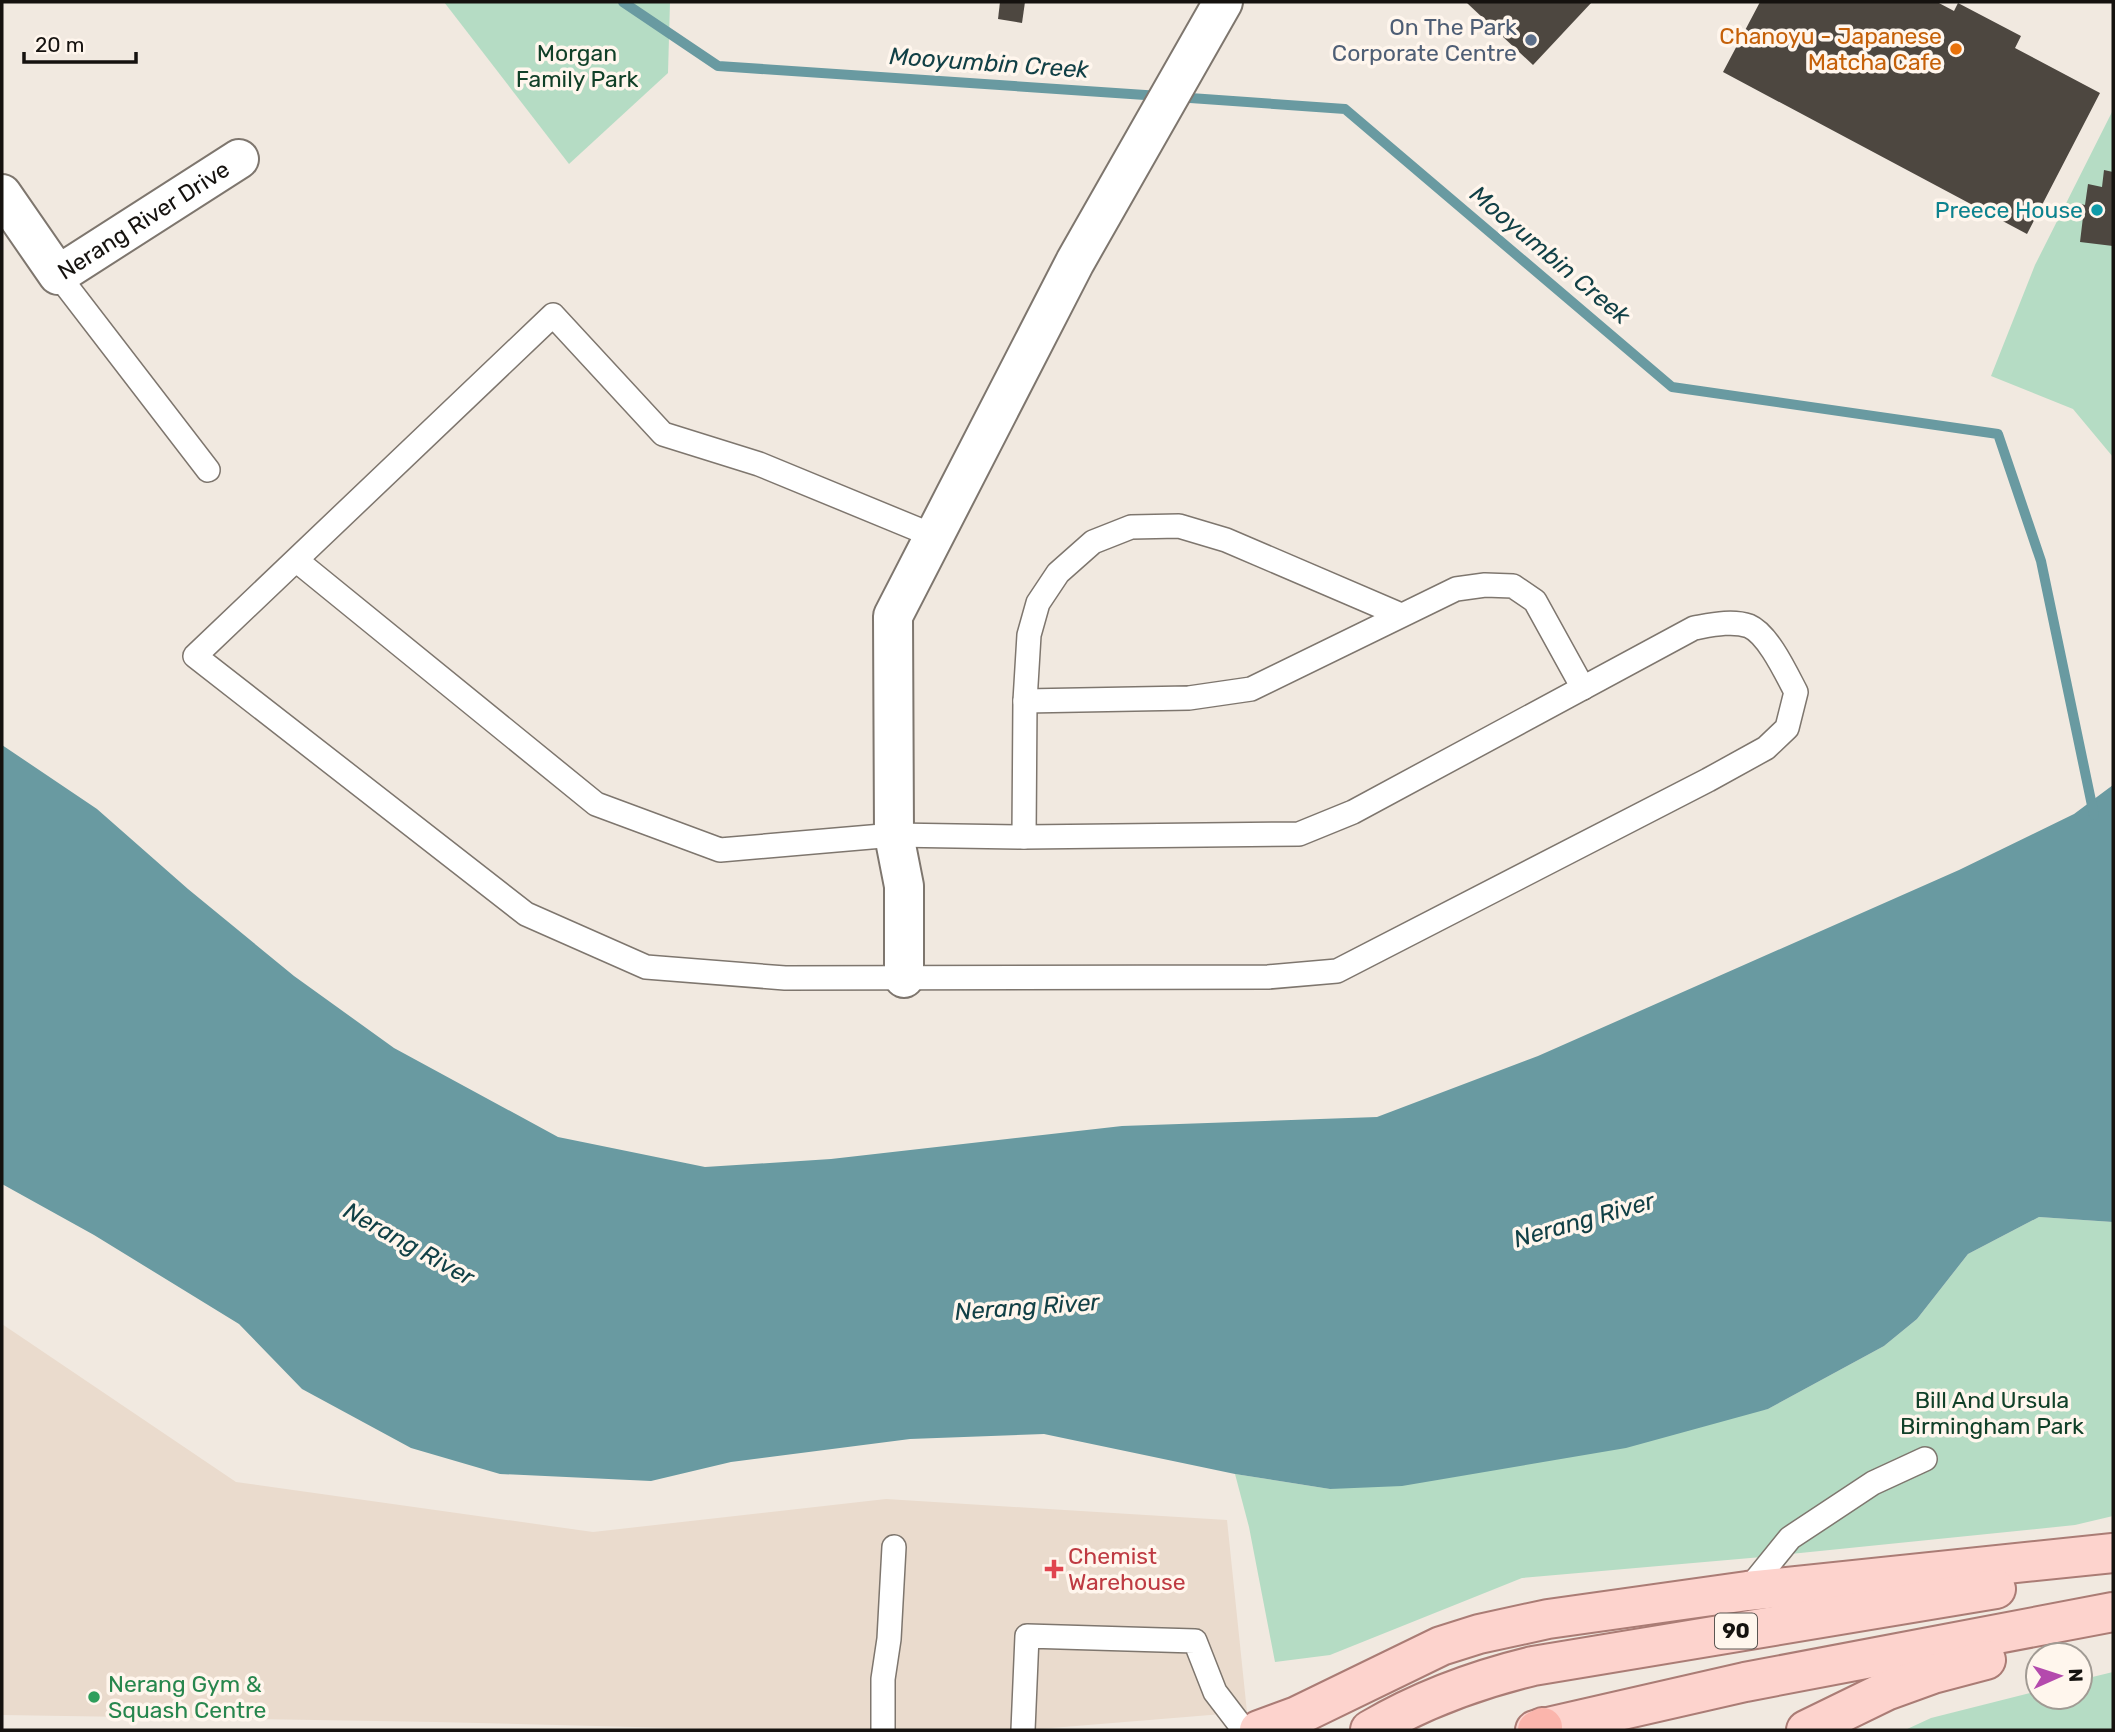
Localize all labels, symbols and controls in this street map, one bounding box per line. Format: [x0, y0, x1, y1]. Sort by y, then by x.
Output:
place label: On The Park Corporate Centre [1332, 13, 1517, 67]
scale bar [24, 21, 136, 65]
place label: Chanoyu - Japanese Matcha Cafe [1719, 22, 1942, 76]
text: 20 m [35, 32, 84, 57]
marker: On The Park Corporate Centre [1523, 32, 1539, 48]
park label: Morgan Family Park [516, 39, 638, 93]
marker: Chanoyu - Japanese Matcha Cafe [1948, 41, 1964, 57]
water label: Mooyumbin Creek [888, 42, 1090, 84]
street label: Nerang River Drive [52, 155, 235, 286]
water label: Mooyumbin Creek [1464, 180, 1636, 330]
place label: Preece House [1935, 196, 2083, 224]
marker: Preece House [2089, 202, 2105, 218]
water label: Nerang River [1510, 1186, 1658, 1253]
water label: Nerang River [339, 1197, 480, 1292]
water label: Nerang River [954, 1288, 1101, 1326]
park label: Bill And Ursula Birmingham Park [1900, 1386, 2084, 1440]
place label: Chemist Warehouse [1068, 1542, 1186, 1596]
marker: Chemist Warehouse [1046, 1561, 1062, 1577]
road number: 90 [1715, 1614, 1757, 1648]
north arrow [2024, 1641, 2094, 1711]
text: N [2064, 1668, 2087, 1683]
place label: Nerang Gym & Squash Centre [108, 1670, 266, 1724]
marker: Nerang Gym & Squash Centre [86, 1689, 102, 1705]

